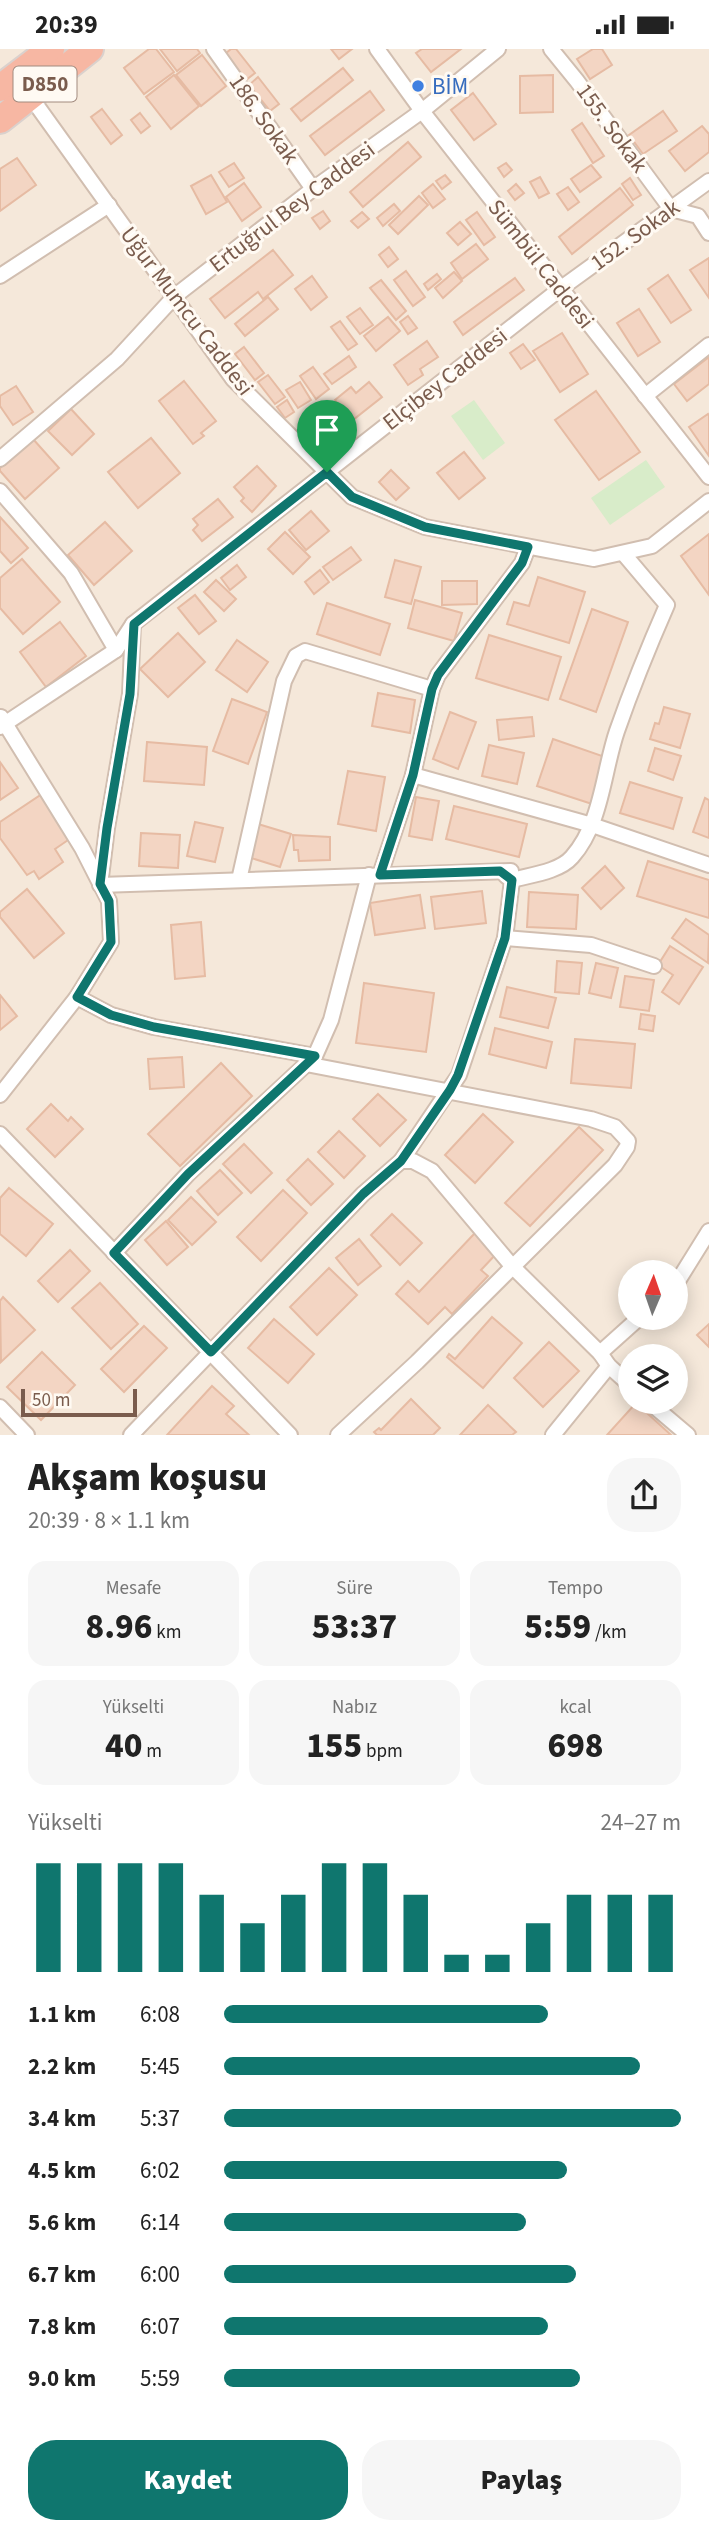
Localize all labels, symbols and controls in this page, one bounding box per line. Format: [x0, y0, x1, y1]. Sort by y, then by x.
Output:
text: 20:39 [35, 6, 98, 43]
road number: D850 [14, 67, 76, 101]
street label: 186. Sokak [221, 67, 308, 171]
place label: BİM [432, 70, 468, 103]
street label: 155. Sokak [568, 76, 656, 180]
marker: BİM [410, 78, 426, 94]
street label: Ertuğrul Bey Caddesi [202, 134, 382, 280]
street label: 152. Sokak [583, 191, 687, 279]
street label: Sümbül Caddesi [480, 192, 602, 336]
street label: Uğur Mumcu Caddesi [112, 220, 262, 402]
street label: Elçibey Caddesi [375, 320, 515, 438]
pin [297, 400, 357, 472]
icon: arrive [308, 411, 346, 449]
north arrow [618, 1260, 688, 1330]
map controls [618, 1260, 688, 1414]
button: layers [618, 1344, 688, 1414]
scale bar [21, 1386, 136, 1418]
text: 50 m [32, 1387, 70, 1414]
text: Akşam koşusu [28, 1451, 267, 1505]
button: share [607, 1458, 681, 1532]
text: 20:39 · 8 × 1.1 km [28, 1504, 190, 1537]
text: Mesafe [106, 1575, 161, 1602]
text: Süre [336, 1575, 373, 1602]
text: Tempo [548, 1575, 603, 1602]
text: 8.96 [86, 1602, 152, 1652]
text: 53:37 [312, 1602, 397, 1652]
text: 5:59 [524, 1602, 591, 1652]
text: km [152, 1619, 181, 1646]
text: /km [591, 1619, 627, 1646]
text: Yükselti [103, 1694, 164, 1721]
text: Nabız [332, 1694, 377, 1721]
text: kcal [560, 1694, 591, 1721]
text: 40 [105, 1721, 142, 1771]
text: 155 [306, 1721, 362, 1771]
text: 698 [547, 1721, 604, 1771]
text: m [142, 1738, 162, 1765]
text: bpm [362, 1738, 403, 1765]
text: Yükselti [28, 1806, 102, 1839]
text: 24–27 m [601, 1806, 681, 1839]
text: 1.1 km [28, 1998, 96, 2031]
text: 6:08 [140, 1998, 180, 2031]
text: 2.2 km [28, 2050, 96, 2083]
text: 5:45 [140, 2050, 180, 2083]
text: 3.4 km [28, 2102, 96, 2135]
text: 5:37 [140, 2102, 180, 2135]
text: 4.5 km [28, 2154, 96, 2187]
text: 6:02 [140, 2154, 180, 2187]
text: 5.6 km [28, 2206, 96, 2239]
text: 6:14 [140, 2206, 180, 2239]
text: 6.7 km [28, 2258, 96, 2291]
text: 6:00 [140, 2258, 180, 2291]
text: 7.8 km [28, 2310, 96, 2343]
text: 6:07 [140, 2310, 180, 2343]
text: 9.0 km [28, 2362, 96, 2395]
text: 5:59 [140, 2362, 180, 2395]
button: Kaydet [28, 2440, 348, 2520]
button: Paylaş [362, 2440, 681, 2520]

